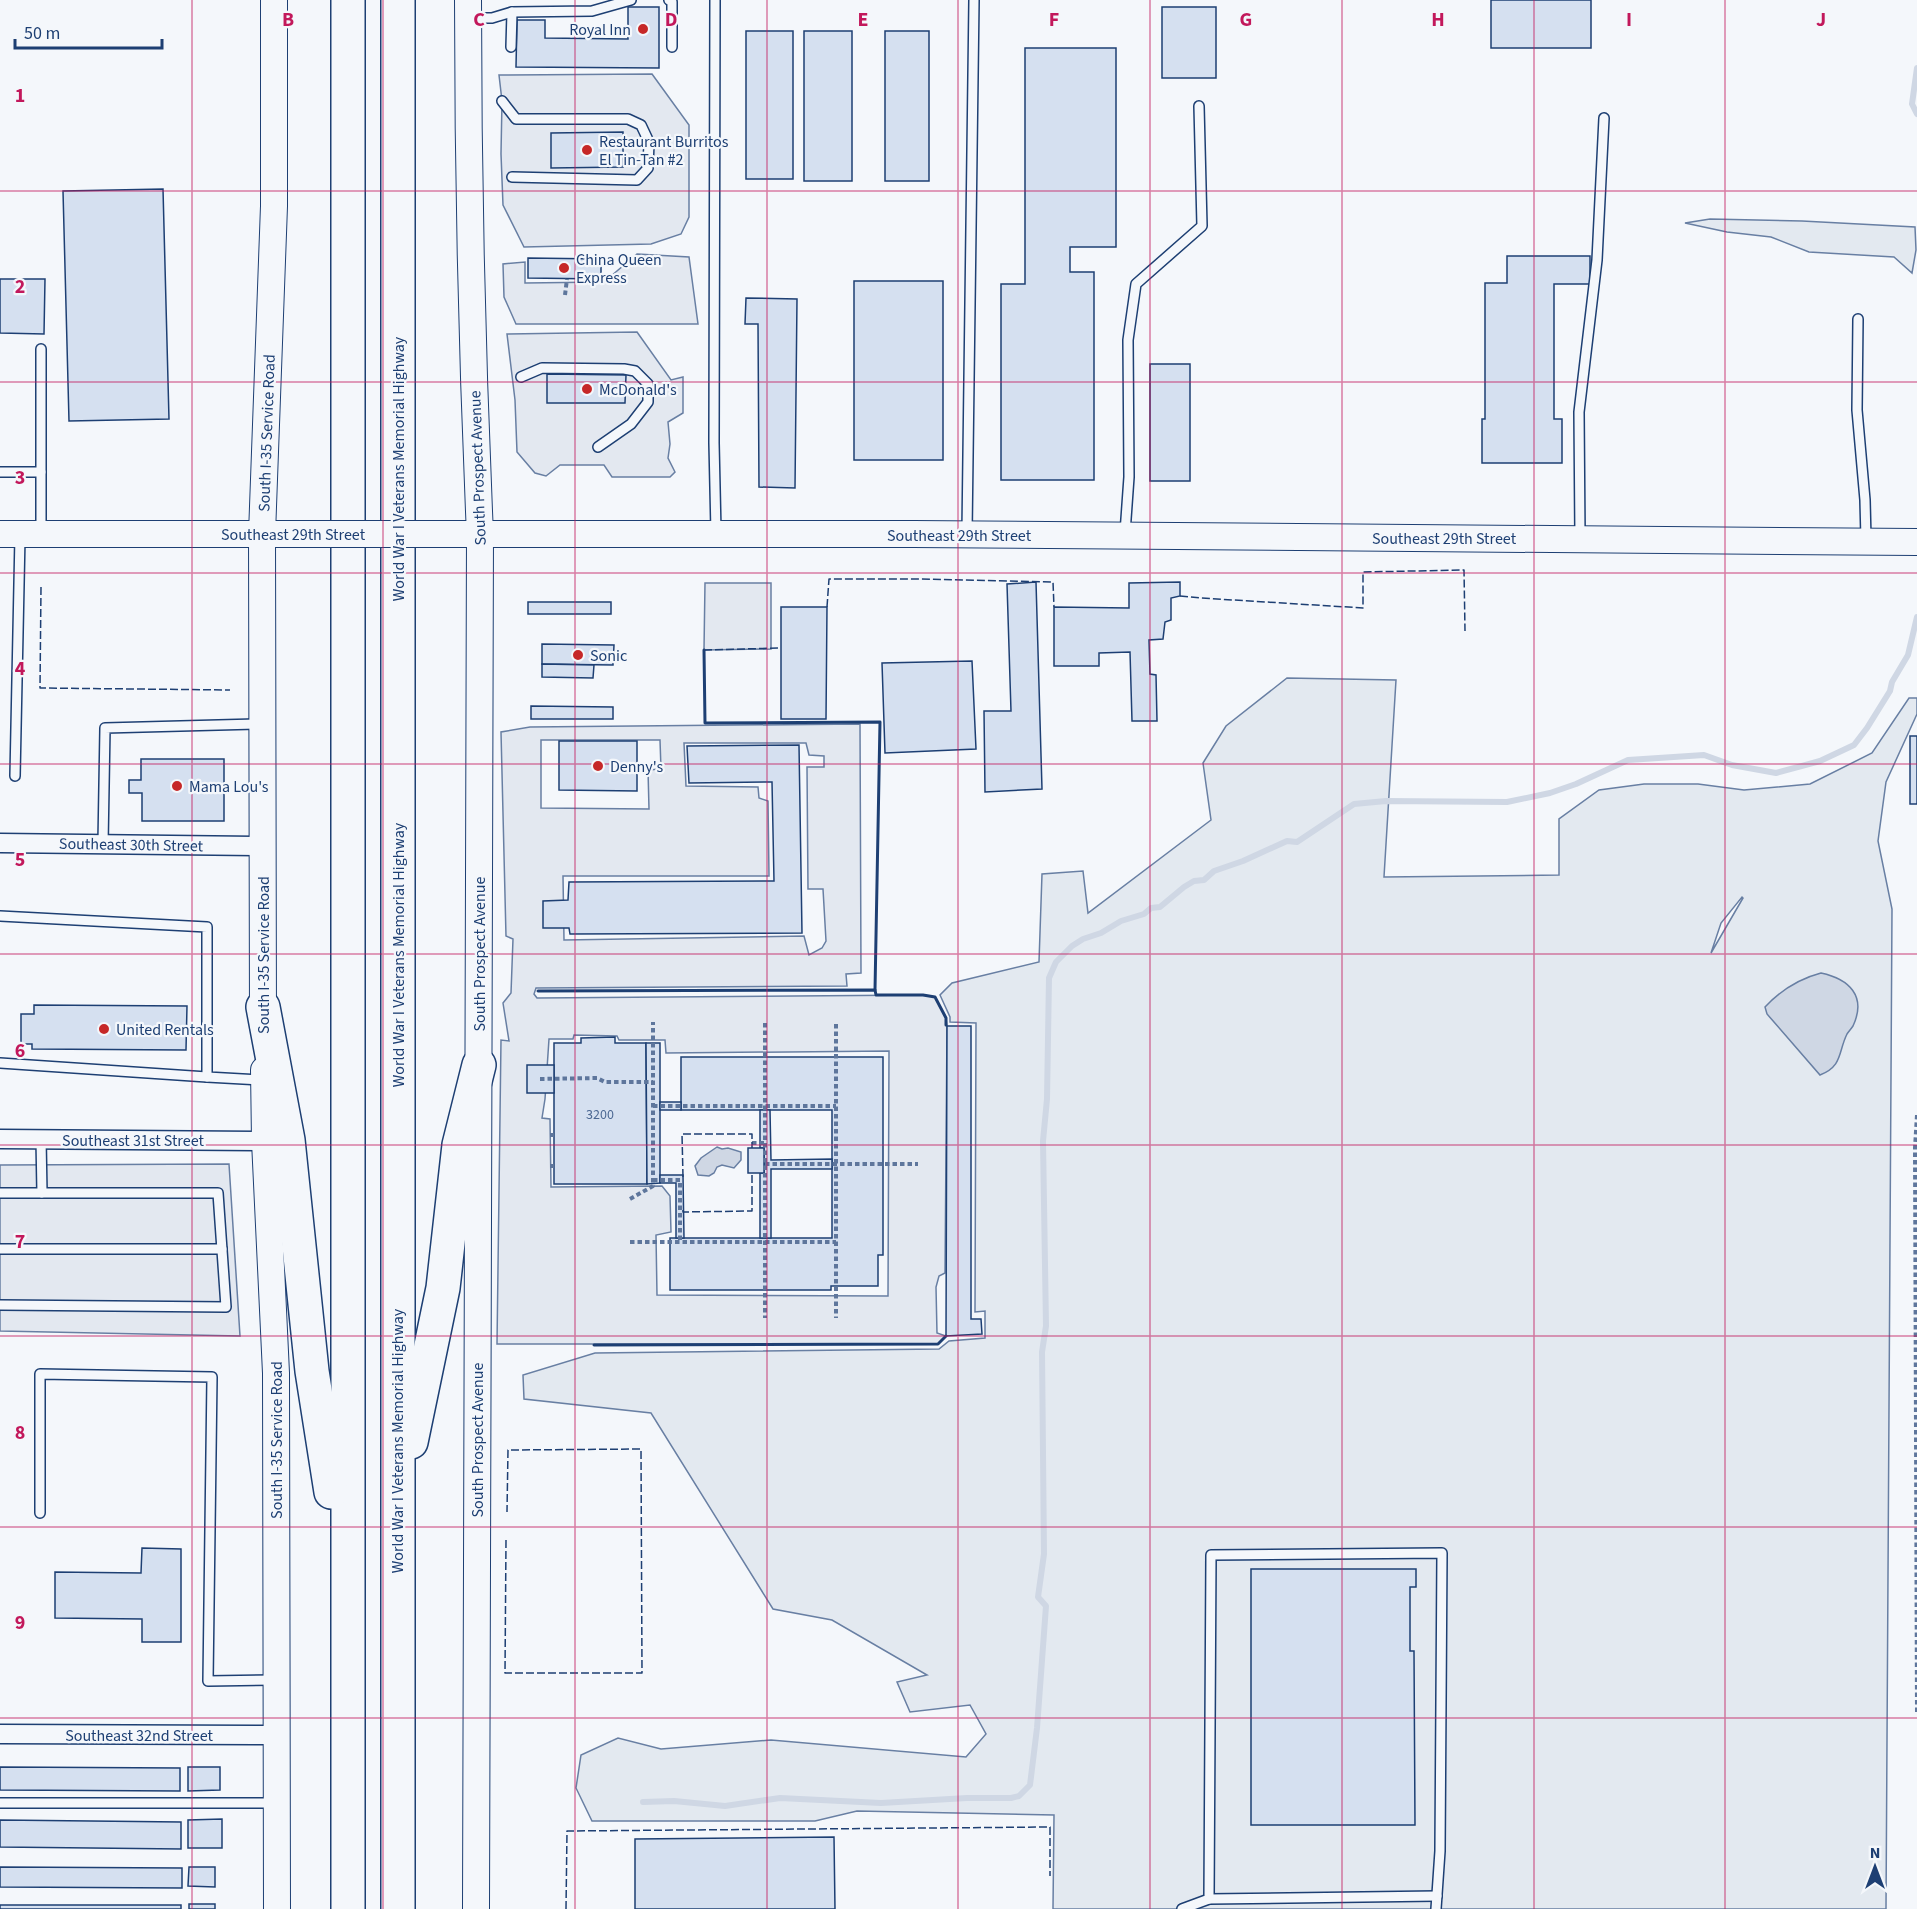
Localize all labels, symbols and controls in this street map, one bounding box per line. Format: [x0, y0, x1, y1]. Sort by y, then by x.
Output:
text: B [282, 6, 294, 34]
text: C [473, 6, 485, 34]
text: D [665, 6, 677, 34]
text: E [858, 6, 868, 34]
text: F [1049, 6, 1059, 34]
text: G [1240, 6, 1252, 34]
text: H [1431, 6, 1445, 34]
text: I [1626, 6, 1632, 34]
text: J [1816, 6, 1826, 34]
scale bar [15, 12, 162, 50]
place label: Royal Inn [569, 19, 631, 41]
text: 50 m [24, 21, 60, 46]
marker: Royal Inn [636, 22, 650, 36]
text: 1 [15, 82, 25, 110]
place label: Restaurant Burritos El Tin-Tan #2 [599, 131, 729, 171]
marker: Restaurant Burritos El Tin-Tan #2 [580, 143, 594, 157]
place label: China Queen Express [576, 249, 662, 289]
marker: China Queen Express [557, 261, 571, 275]
text: 2 [15, 273, 25, 301]
street label: World War I Veterans Memorial Highway [388, 336, 410, 601]
street label: South I-35 Service Road [253, 354, 281, 512]
place label: McDonald's [599, 379, 677, 401]
marker: McDonald's [580, 382, 594, 396]
street label: South Prospect Avenue [464, 390, 492, 546]
text: 3 [15, 464, 25, 492]
street label: Southeast 29th Street [221, 524, 366, 546]
street label: Southeast 29th Street [887, 525, 1032, 547]
street label: Southeast 29th Street [1372, 528, 1517, 550]
place label: Sonic [590, 645, 627, 667]
marker: Sonic [571, 648, 585, 662]
text: 4 [15, 655, 26, 683]
place label: Denny's [610, 756, 663, 778]
marker: Denny's [591, 759, 605, 773]
place label: Mama Lou's [189, 776, 269, 798]
marker: Mama Lou's [170, 779, 184, 793]
street label: World War I Veterans Memorial Highway [388, 822, 410, 1087]
street label: Southeast 30th Street [59, 833, 204, 857]
text: 5 [15, 846, 25, 874]
street label: South I-35 Service Road [253, 876, 275, 1034]
street label: South Prospect Avenue [469, 876, 491, 1031]
place label: United Rentals [116, 1019, 214, 1041]
marker: United Rentals [97, 1022, 111, 1036]
text: 6 [15, 1037, 25, 1065]
house number: 3200 [586, 1105, 614, 1125]
street label: Southeast 31st Street [62, 1130, 204, 1152]
text: 7 [15, 1228, 25, 1256]
street label: World War I Veterans Memorial Highway [387, 1308, 409, 1573]
street label: South I-35 Service Road [266, 1361, 288, 1519]
street label: South Prospect Avenue [467, 1362, 489, 1517]
text: 8 [15, 1419, 25, 1447]
text: 9 [15, 1609, 25, 1637]
street label: Southeast 32nd Street [65, 1725, 213, 1747]
north arrow [1845, 1837, 1905, 1897]
text: N [1870, 1842, 1880, 1864]

